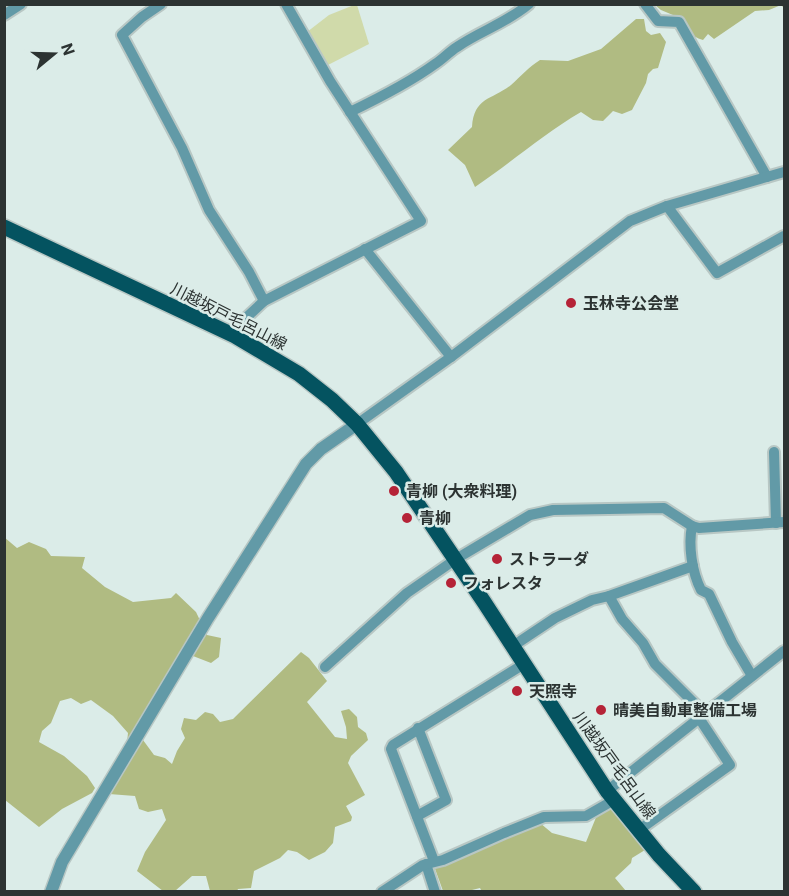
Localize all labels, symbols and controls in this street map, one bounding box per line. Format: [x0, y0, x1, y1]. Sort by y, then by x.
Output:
north arrow [24, 24, 84, 84]
text: N [57, 41, 79, 58]
street label: 川越坂戸毛呂山線 [167, 279, 290, 354]
place label: 玉林寺公会堂 [583, 294, 679, 313]
marker: 玉林寺公会堂 [564, 296, 578, 310]
place label: 青柳 (大衆料理) [406, 482, 517, 501]
marker: 青柳 (大衆料理) [387, 484, 401, 498]
place label: 青柳 [419, 509, 451, 528]
marker: 青柳 [400, 511, 414, 525]
place label: ストラーダ [509, 550, 589, 569]
marker: ストラーダ [490, 552, 504, 566]
place label: フォレスタ [463, 574, 543, 593]
marker: フォレスタ [444, 576, 458, 590]
place label: 天照寺 [529, 682, 577, 701]
marker: 天照寺 [510, 684, 524, 698]
place label: 晴美自動車整備工場 [613, 701, 757, 720]
marker: 晴美自動車整備工場 [594, 703, 608, 717]
street label: 川越坂戸毛呂山線 [569, 708, 660, 823]

